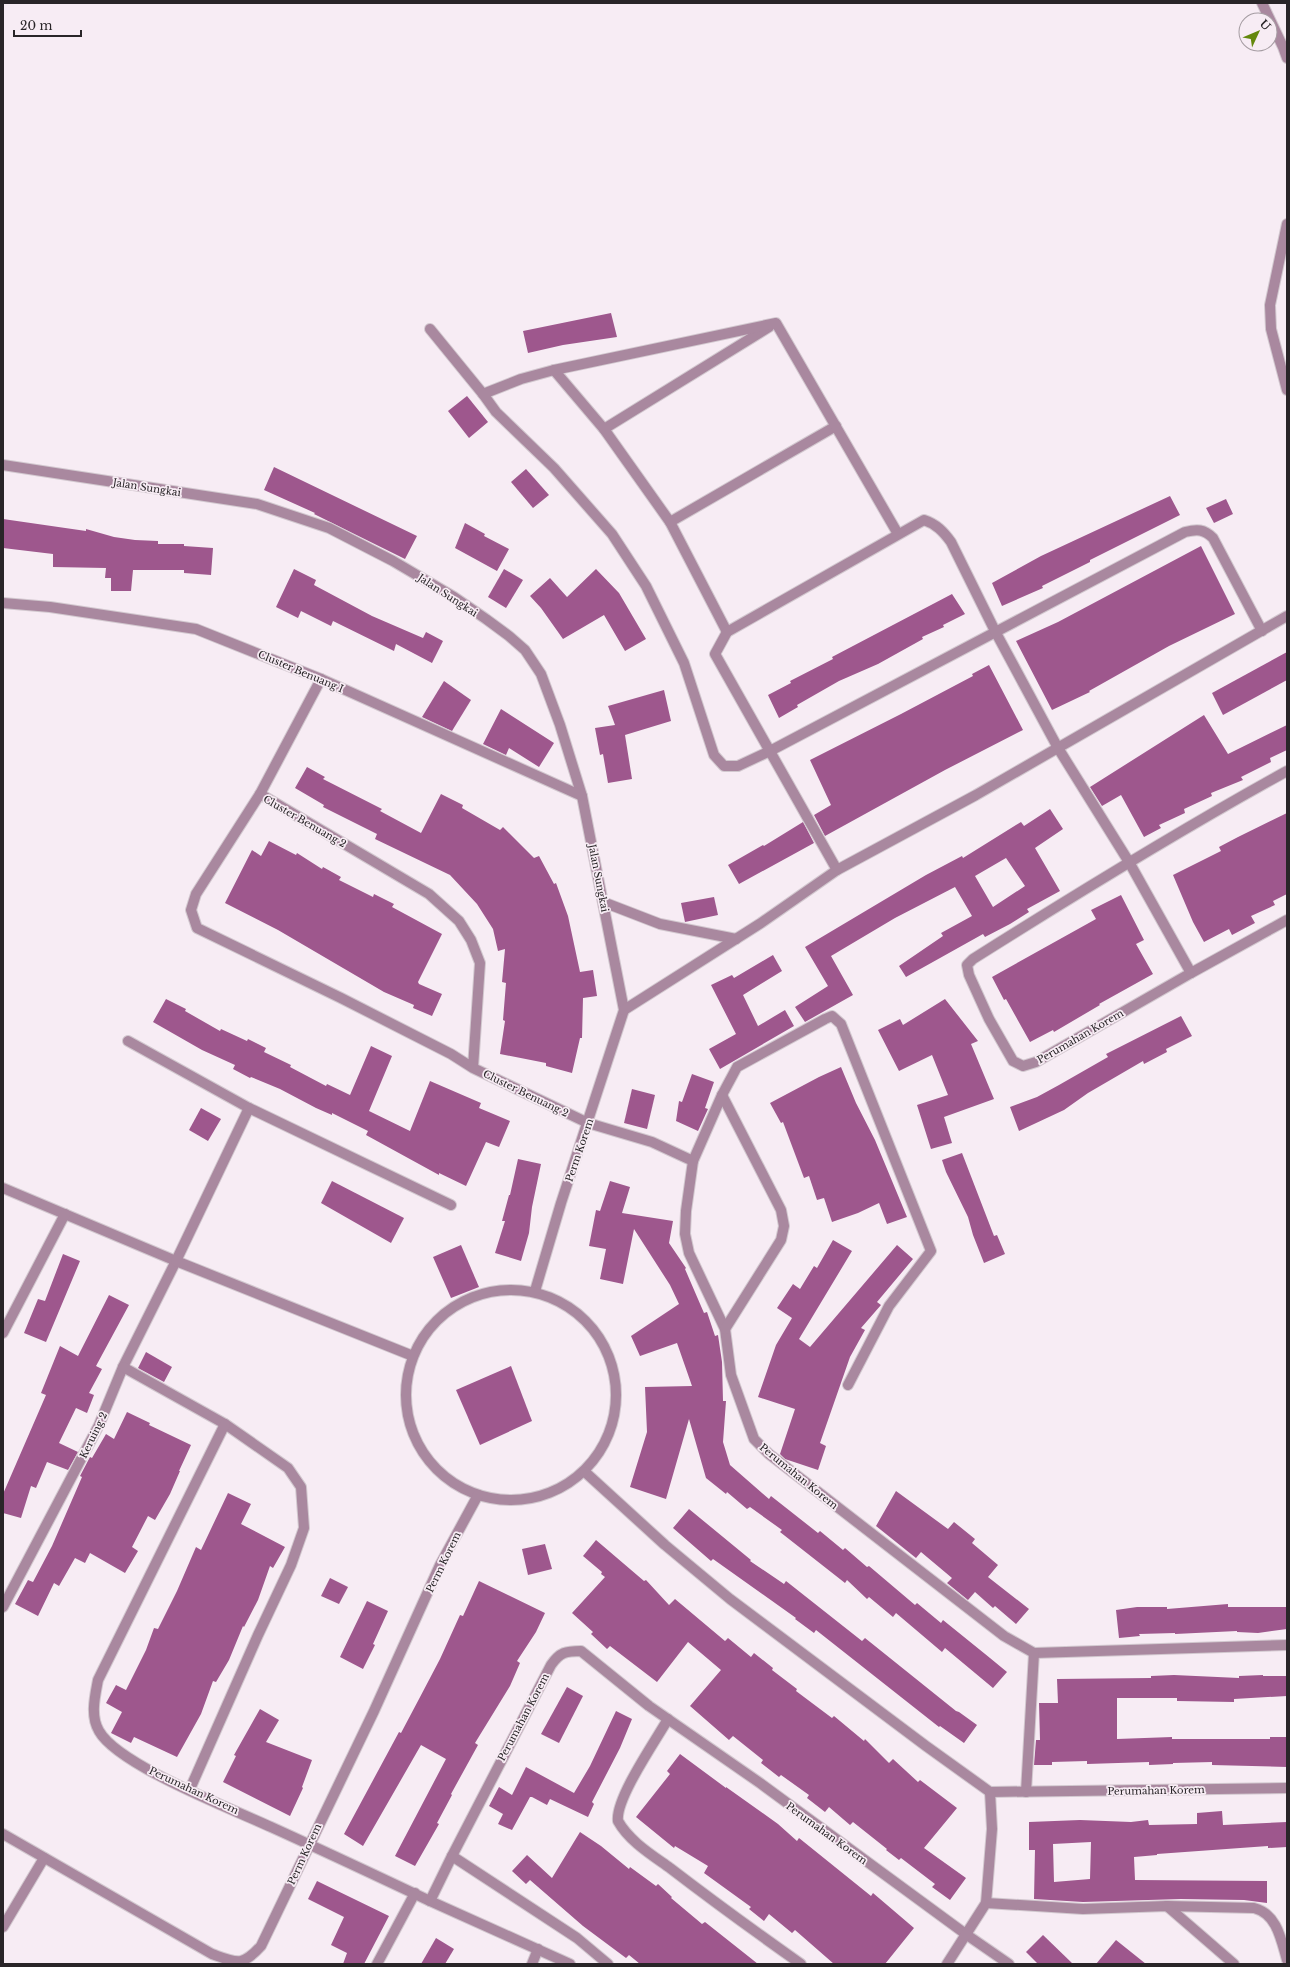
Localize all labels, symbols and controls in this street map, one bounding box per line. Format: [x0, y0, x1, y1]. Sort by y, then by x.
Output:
scale bar [14, 12, 81, 38]
north arrow [1238, 12, 1278, 52]
text: U [1257, 17, 1274, 34]
text: 20 m [20, 18, 52, 33]
street label: Jalan Sungkai [110, 475, 183, 499]
street label: Jalan Sungkai [414, 570, 481, 620]
street label: Cluster Benuang I [256, 648, 346, 695]
street label: Cluster Benuang 2 [261, 792, 349, 850]
street label: Jalan Sungkai [585, 841, 612, 914]
street label: Perumahan Korem [1035, 1006, 1126, 1066]
street label: Cluster Benuang 2 [481, 1067, 571, 1120]
street label: Perm Korem [563, 1117, 596, 1183]
street label: Keruing 2 [77, 1410, 110, 1461]
street label: Perumahan Korem [757, 1441, 841, 1512]
street label: Perm Korem [423, 1530, 464, 1595]
street label: Perumahan Korem [495, 1671, 552, 1763]
street label: Perumahan Korem [147, 1764, 241, 1817]
street label: Perumahan Korem [1107, 1783, 1205, 1798]
street label: Perumahan Korem [783, 1800, 870, 1867]
street label: Perm Korem [285, 1821, 324, 1887]

